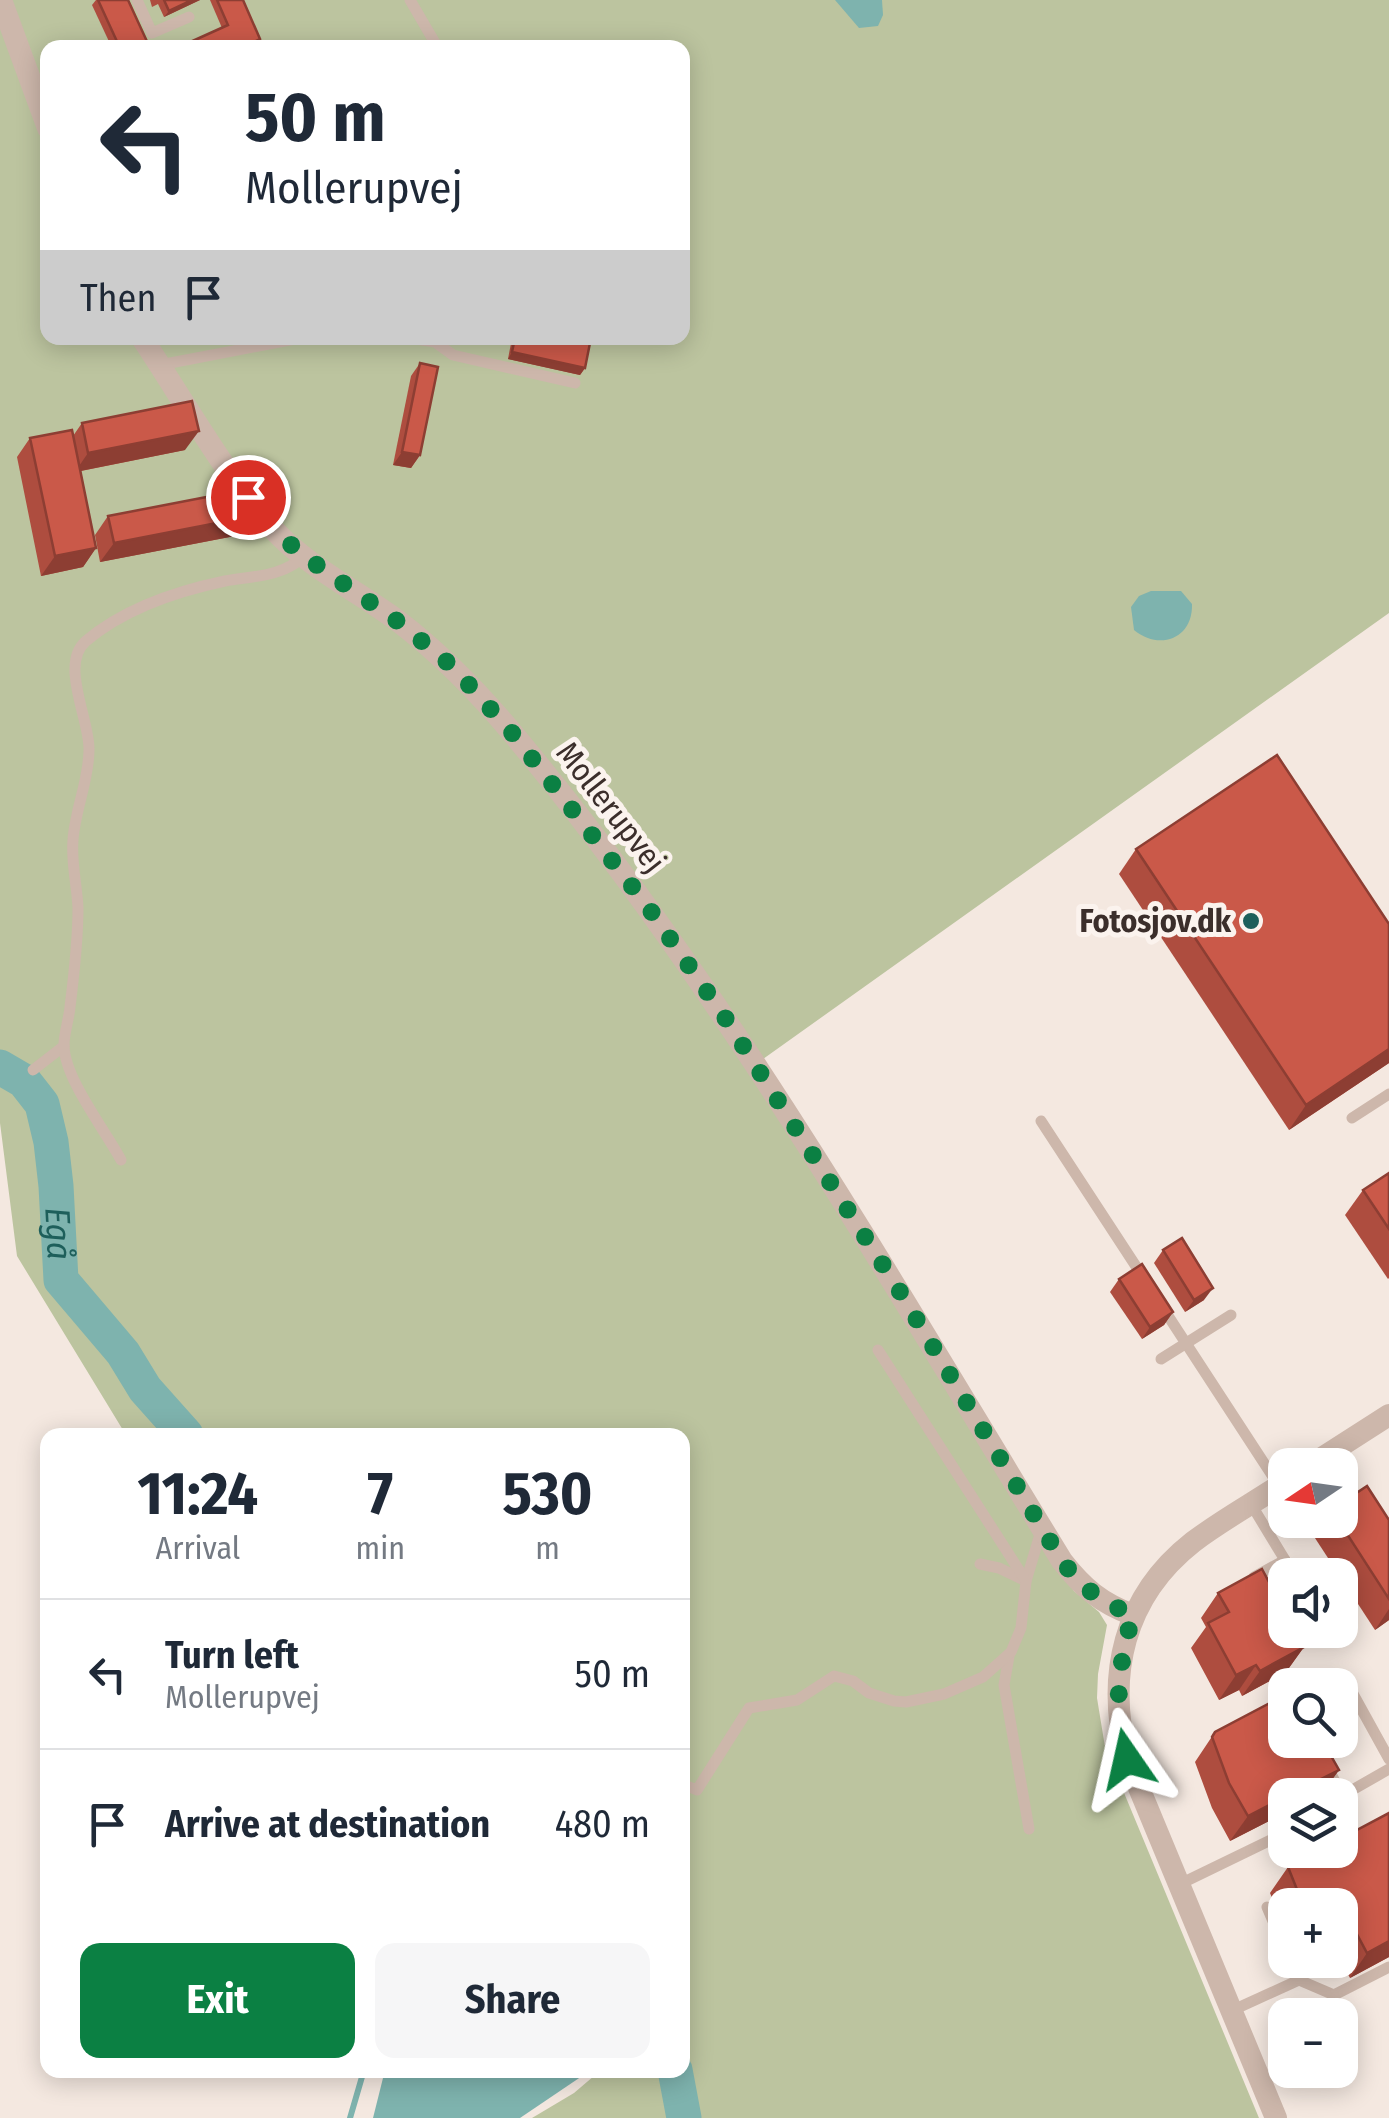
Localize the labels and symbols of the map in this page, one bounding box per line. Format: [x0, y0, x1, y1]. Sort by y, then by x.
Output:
pin [206, 455, 291, 540]
street label: Mollerupvej [548, 734, 674, 880]
place label: Fotosjov.dk [1080, 902, 1232, 940]
marker: Fotosjov.dk [1240, 910, 1262, 932]
water label: Egå [36, 1206, 81, 1261]
north arrow [1268, 1448, 1358, 1538]
position arrow [1075, 1707, 1179, 1811]

